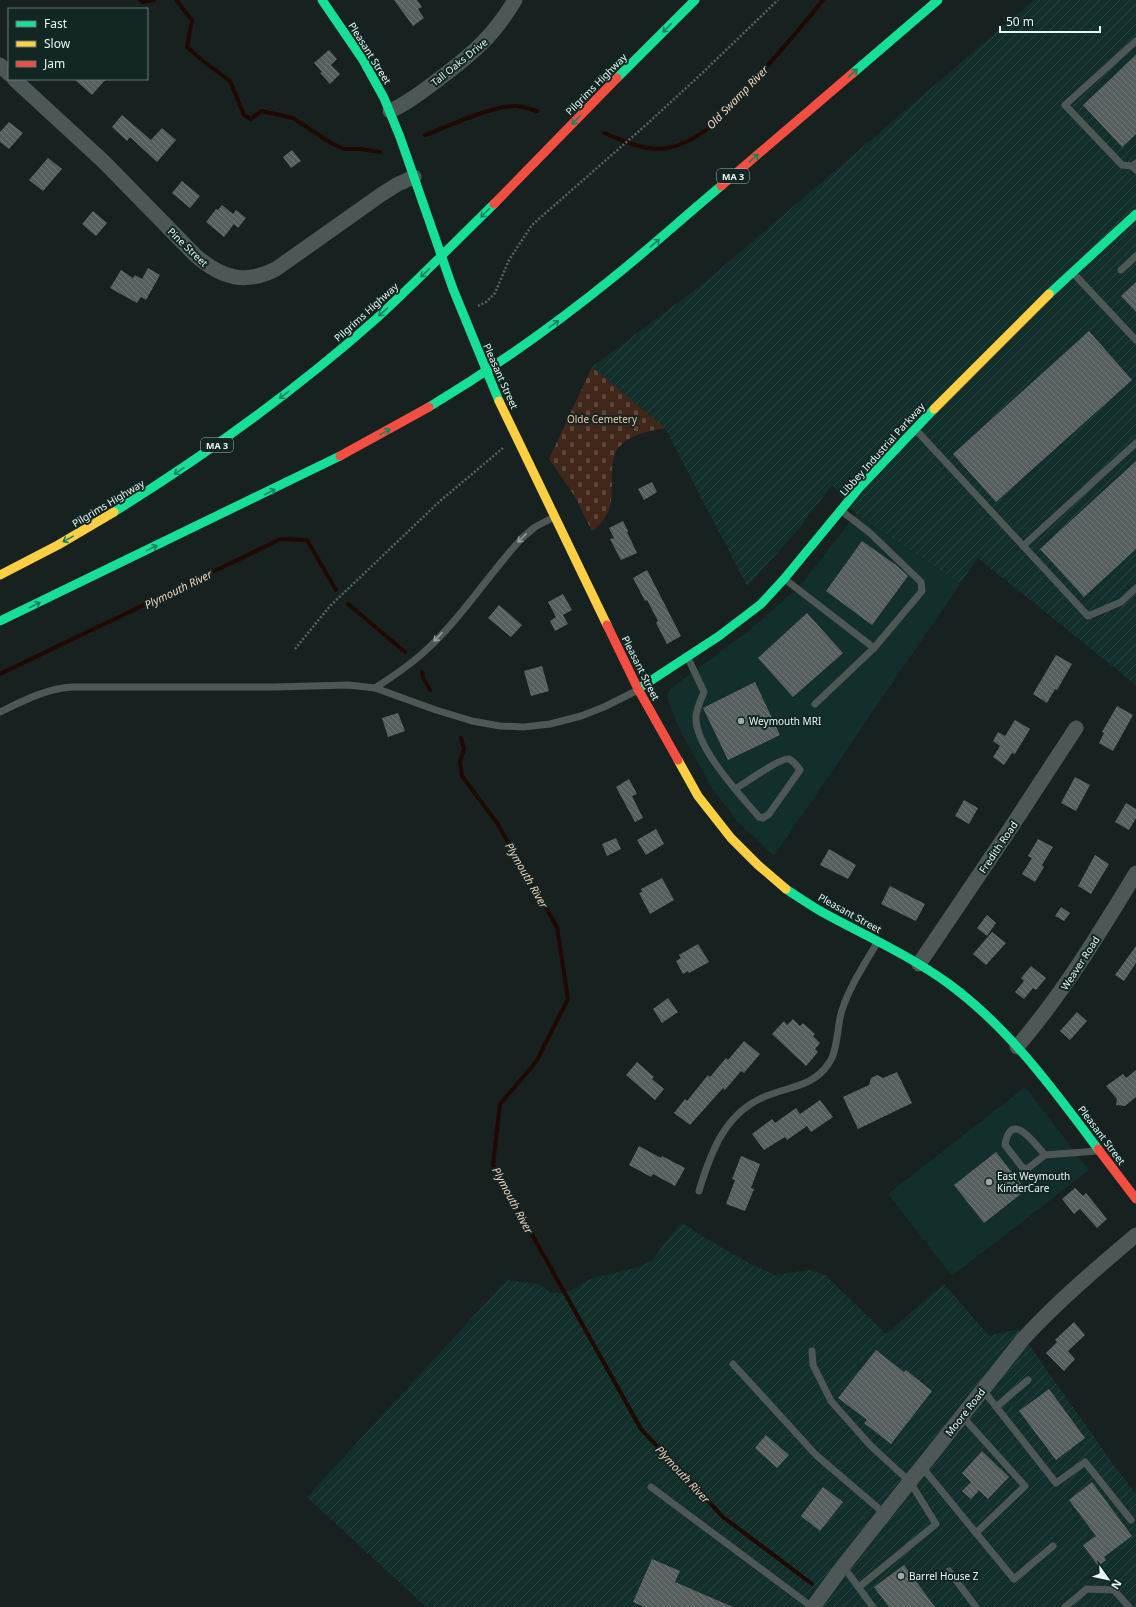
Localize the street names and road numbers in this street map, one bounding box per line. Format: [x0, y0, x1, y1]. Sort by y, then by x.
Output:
street label: Pleasant Street [345, 19, 395, 87]
street label: Tall Oaks Drive [428, 35, 490, 89]
street label: Pilgrims Highway [562, 50, 630, 118]
road number: MA 3 [717, 169, 749, 183]
street label: Pine Street [165, 224, 211, 270]
street label: Pilgrims Highway [331, 279, 402, 345]
street label: Pleasant Street [480, 341, 522, 411]
street label: Libbey Industrial Parkway [836, 399, 928, 499]
road number: MA 3 [201, 438, 233, 452]
street label: Pilgrims Highway [69, 475, 147, 530]
street label: Pleasant Street [619, 633, 663, 703]
street label: Fredith Road [975, 818, 1021, 876]
street label: Pleasant Street [816, 890, 885, 936]
street label: Weaver Road [1057, 933, 1103, 993]
street label: Pleasant Street [1075, 1103, 1129, 1168]
street label: Moore Road [942, 1385, 988, 1439]

